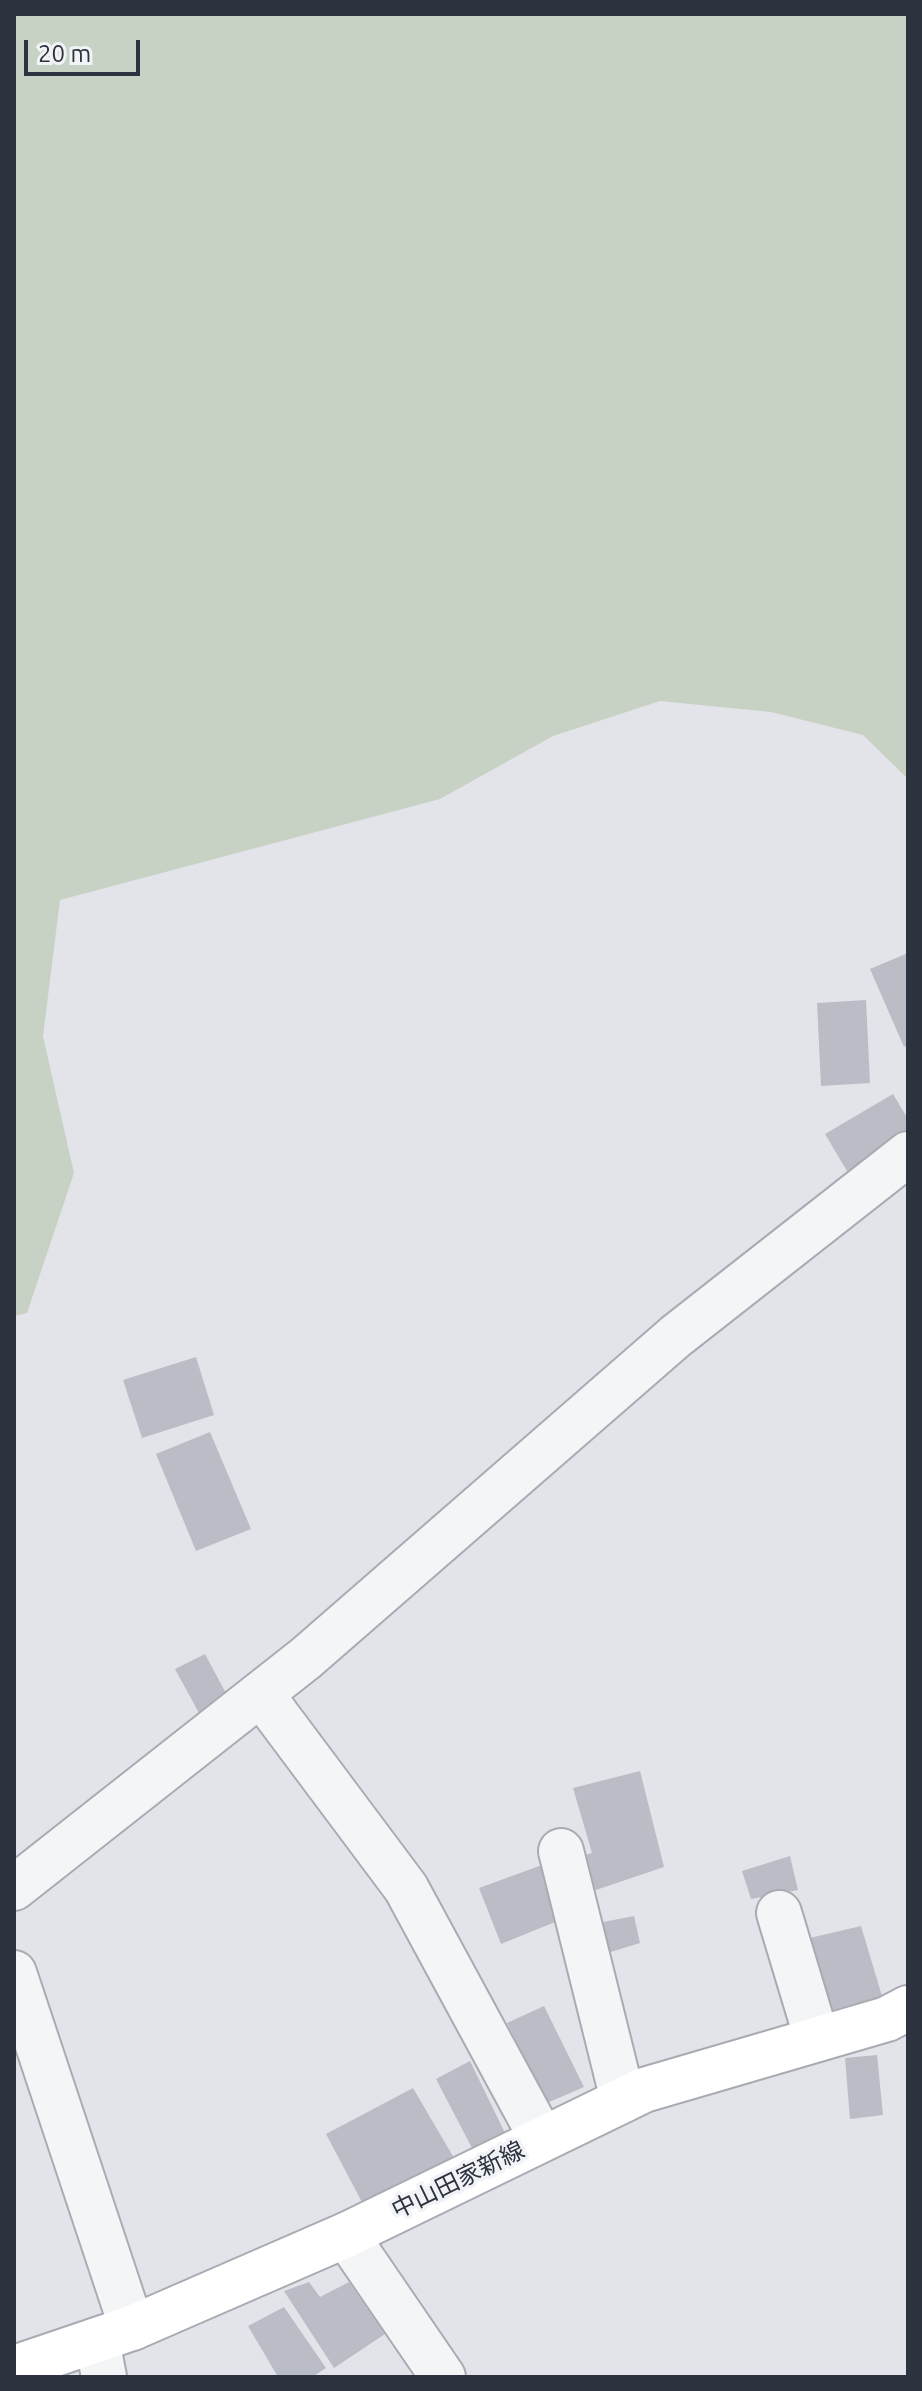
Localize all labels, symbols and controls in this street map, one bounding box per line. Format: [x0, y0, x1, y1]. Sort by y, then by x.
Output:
scale bar [28, 24, 144, 74]
text: 20 m [38, 40, 91, 67]
street label: 中山田家新線 [387, 2135, 529, 2225]

